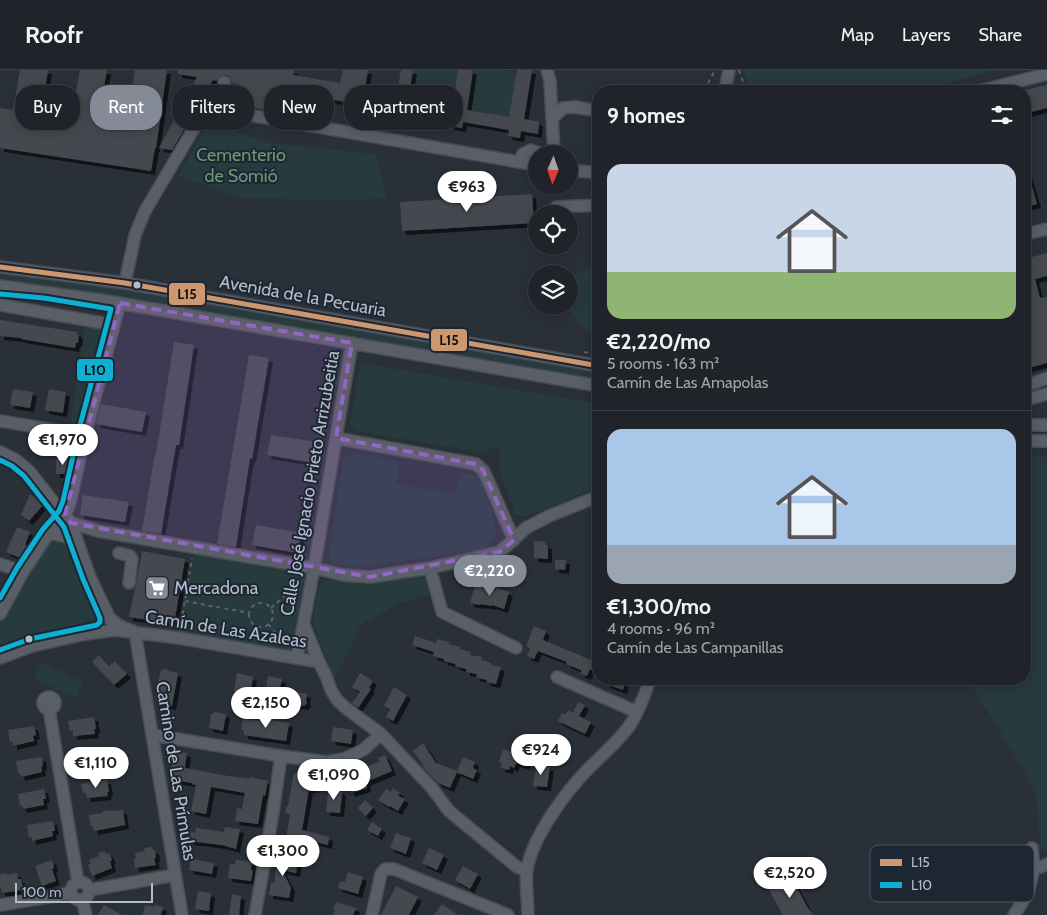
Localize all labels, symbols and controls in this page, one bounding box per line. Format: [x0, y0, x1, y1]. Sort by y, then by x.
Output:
text: Roofr [25, 20, 83, 49]
text: Map [841, 24, 874, 46]
text: Layers [902, 24, 951, 46]
text: Share [979, 24, 1022, 46]
chip: Buy [15, 85, 80, 130]
chip: Rent [90, 85, 162, 130]
chip: Filters [172, 85, 254, 130]
chip: New [264, 85, 334, 130]
chip: Apartment [344, 85, 463, 130]
icon: filters [988, 101, 1016, 129]
text: 9 homes [607, 103, 685, 128]
park label: Cementerio de Somió [196, 144, 286, 187]
north arrow [528, 145, 578, 195]
map controls [528, 145, 578, 315]
pin: €963 [437, 170, 497, 213]
text: €963 [449, 177, 485, 196]
icon: home [767, 196, 857, 286]
button: locate [528, 205, 578, 255]
button: layers [528, 265, 578, 315]
street label: Avenida de la Pecuaria [218, 271, 388, 322]
unlabelled marker [132, 280, 142, 290]
line badge: L15 [168, 282, 206, 306]
text: L15 [177, 285, 197, 303]
line badge: L15 [430, 328, 468, 352]
text: €2,220/mo [607, 329, 710, 354]
text: L15 [439, 331, 459, 349]
street label: Calle José Ignacio Prieto Arrizubeitia [276, 348, 344, 617]
text: 5 rooms · 163 m² [607, 354, 719, 373]
line badge: L10 [76, 358, 114, 382]
text: L10 [84, 361, 106, 379]
text: Camín de Las Amapolas [607, 373, 768, 392]
pin: €1,970 [22, 424, 104, 466]
text: €1,970 [39, 430, 87, 449]
icon: home [767, 462, 857, 552]
pin: €2,220 [449, 554, 531, 597]
text: €2,220 [465, 561, 515, 580]
supermarket icon: Mercadona [144, 575, 170, 601]
place label: Mercadona [174, 577, 259, 599]
text: €1,300/mo [607, 594, 711, 619]
street label: Camín de Las Azaleas [144, 605, 308, 653]
text: 4 rooms · 96 m² [607, 619, 715, 638]
unlabelled marker [24, 634, 34, 644]
text: Camín de Las Campanillas [607, 638, 783, 657]
street label: Camino de Las Prímulas [151, 680, 201, 862]
pin: €2,150 [225, 686, 307, 729]
text: €2,150 [242, 693, 290, 712]
pin: €924 [511, 734, 571, 776]
text: €924 [522, 740, 560, 759]
pin: €1,110 [55, 746, 137, 789]
text: €1,110 [75, 753, 117, 772]
pin: €1,090 [293, 758, 375, 801]
text: €1,090 [308, 765, 360, 784]
pin: €1,300 [242, 834, 324, 877]
text: €1,300 [257, 841, 309, 860]
legend [870, 845, 1034, 902]
text: L15 [911, 853, 930, 871]
pin: €2,520 [749, 856, 831, 899]
text: €2,520 [765, 863, 815, 882]
text: L10 [911, 876, 932, 894]
scale bar [15, 880, 152, 903]
text: 100 m [22, 883, 62, 901]

